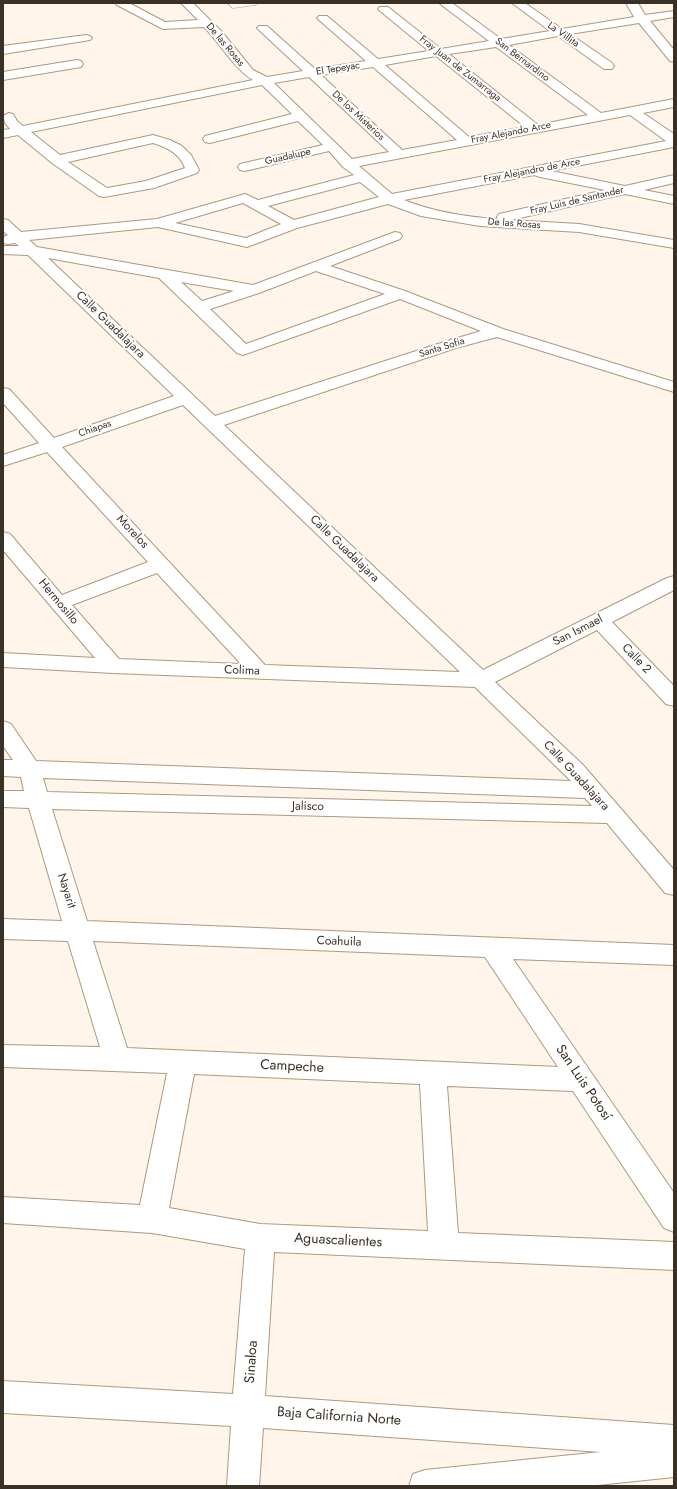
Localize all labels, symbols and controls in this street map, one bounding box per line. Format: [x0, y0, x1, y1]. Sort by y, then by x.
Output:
street label: La Villita [545, 20, 581, 50]
street label: De las Rosas [203, 21, 247, 69]
street label: Fray Juan de Zumarraga [417, 33, 503, 105]
street label: San Bernardino [492, 36, 552, 84]
street label: El Tepeyac [315, 60, 361, 78]
street label: De los Misterios [329, 89, 387, 143]
street label: Fray Alejando Arce [470, 119, 552, 147]
street label: Guadalupe [264, 146, 312, 168]
street label: Fray Alejandro de Arce [483, 156, 581, 186]
street label: Fray Luis de Santander [529, 184, 625, 218]
street label: De las Rosas [487, 216, 541, 232]
street label: Calle Guadalajara [72, 288, 148, 362]
street label: Santa Sofia [418, 335, 466, 361]
street label: Chiapas [77, 418, 113, 440]
street label: Morelos [113, 512, 151, 552]
street label: Calle Guadalajara [306, 512, 382, 586]
street label: Hermosillo [35, 576, 81, 628]
street label: San Ismael [551, 612, 605, 650]
street label: Calle 2 [618, 641, 654, 677]
street label: Colima [224, 663, 260, 679]
street label: Calle Guadalajara [540, 738, 612, 814]
street label: Jalisco [292, 800, 324, 814]
street label: Nayarit [54, 872, 78, 910]
street label: Coahuila [316, 934, 362, 950]
street label: San Luis Potosí [551, 1042, 615, 1124]
street label: Campeche [260, 1057, 324, 1077]
street label: Aguascalientes [294, 1230, 382, 1252]
street label: Sinaloa [242, 1340, 262, 1384]
street label: Baja California Norte [276, 1404, 402, 1430]

